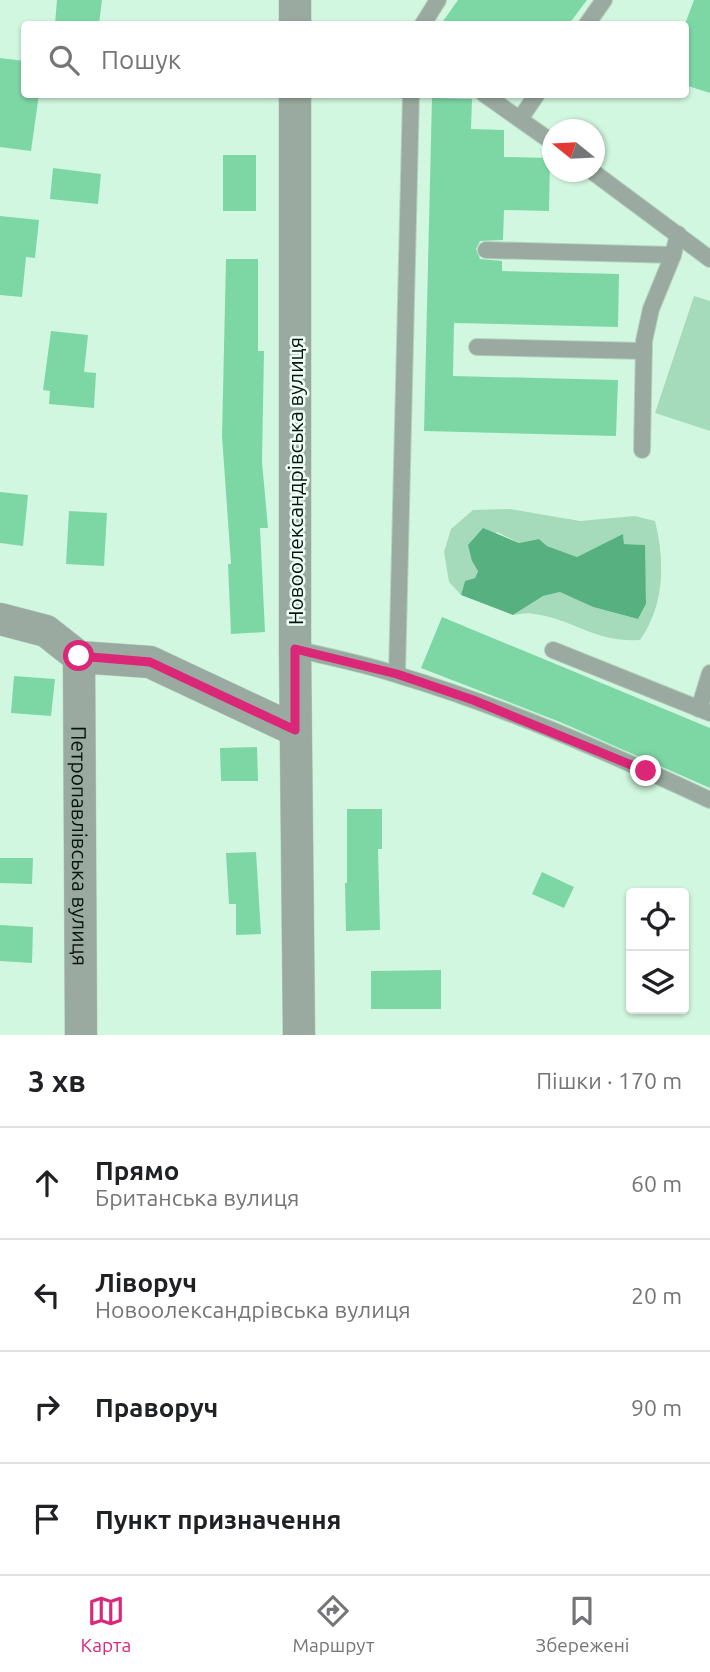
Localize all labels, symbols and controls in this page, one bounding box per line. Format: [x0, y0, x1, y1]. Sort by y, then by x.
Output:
search box [21, 21, 689, 98]
icon: search [45, 41, 83, 79]
text: Пошук [101, 45, 181, 74]
north arrow [542, 119, 605, 182]
street label: Новоолександрівська вулиця [283, 337, 307, 625]
route start [63, 640, 94, 671]
street label: Петропавлівська вулиця [67, 726, 93, 966]
route end [630, 755, 661, 786]
map controls [626, 888, 689, 1014]
button: locate [626, 888, 689, 951]
button: layers [626, 951, 689, 1014]
text: 3 хв [28, 1064, 86, 1098]
text: Пішки · 170 m [536, 1068, 682, 1093]
text: Прямо [95, 1156, 179, 1185]
icon: ahead [28, 1164, 66, 1202]
text: 60 m [631, 1171, 682, 1196]
text: Британська вулиця [95, 1185, 299, 1210]
text: Ліворуч [95, 1268, 197, 1297]
icon: left [28, 1276, 66, 1314]
text: 20 m [631, 1283, 682, 1308]
text: Новоолександрівська вулиця [95, 1297, 411, 1322]
icon: right [28, 1388, 66, 1426]
text: Праворуч [95, 1393, 218, 1422]
text: 90 m [631, 1395, 682, 1420]
icon: arrive [28, 1500, 66, 1538]
text: Пункт призначення [95, 1505, 341, 1534]
tab: Карта [81, 1592, 131, 1656]
tab: Маршрут [292, 1592, 374, 1656]
tab: Збережені [536, 1592, 629, 1656]

